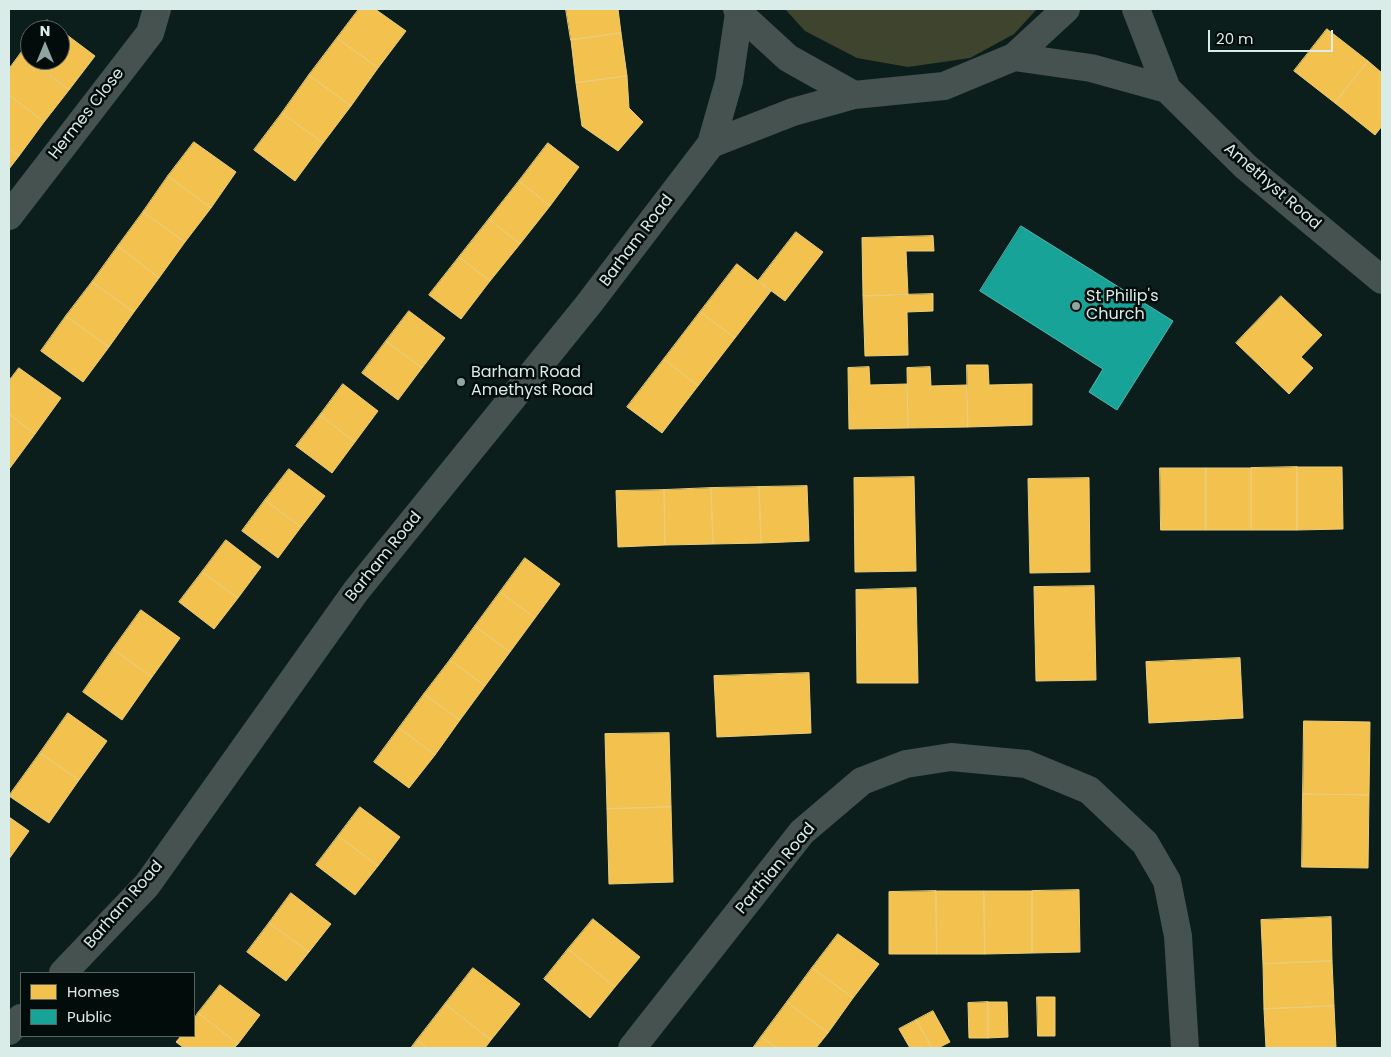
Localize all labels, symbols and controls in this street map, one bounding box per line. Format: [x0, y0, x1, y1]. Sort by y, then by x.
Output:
north arrow [20, 20, 70, 70]
scale bar [1211, 20, 1336, 52]
text: N [40, 21, 50, 41]
text: 20 m [1216, 28, 1254, 49]
street label: Hermes Close [45, 64, 129, 164]
street label: Amethyst Road [1220, 140, 1324, 234]
street label: Barham Road [596, 191, 678, 291]
place label: St Philip's Church [1086, 287, 1159, 325]
marker: St Philip's Church [1070, 300, 1082, 312]
place label: Barham Road Amethyst Road [471, 363, 593, 401]
marker: Barham Road Amethyst Road [455, 376, 467, 388]
street label: Barham Road [342, 508, 426, 606]
street label: Parthian Road [732, 820, 820, 918]
street label: Barham Road [81, 857, 167, 953]
legend [20, 972, 195, 1037]
text: Homes [67, 981, 120, 1002]
text: Public [67, 1006, 112, 1027]

